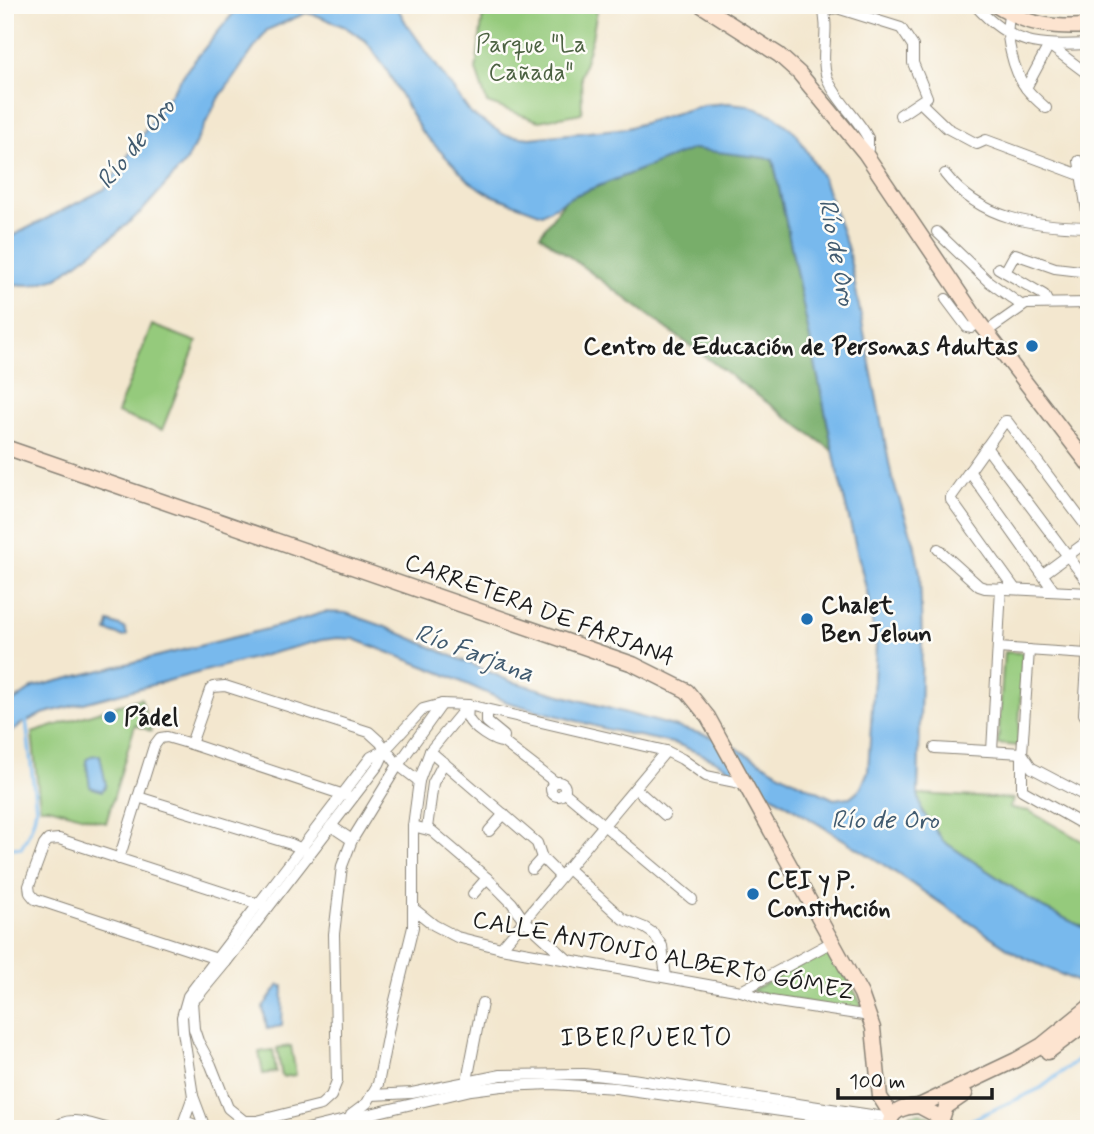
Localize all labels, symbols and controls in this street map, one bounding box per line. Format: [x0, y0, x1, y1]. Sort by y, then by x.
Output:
park label: Parque "La Cañada" [476, 30, 586, 89]
water label: Río de Oro [89, 91, 184, 197]
water label: Río de Oro [809, 196, 863, 310]
place label: Centro de Educación de Personas Adultas [583, 332, 1018, 363]
marker: Centro de Educación de Personas Adultas [1024, 338, 1040, 354]
street label: CARRETERA DE FARJANA [400, 547, 679, 674]
place label: Chalet Ben Jeloun [821, 591, 932, 650]
marker: Chalet Ben Jeloun [799, 611, 815, 627]
water label: Río Farjana [410, 617, 539, 691]
place label: Pádel [124, 703, 179, 734]
marker: Pádel [102, 709, 118, 725]
water label: Río de Oro [831, 804, 940, 838]
place label: CEI y P. Constitución [767, 866, 891, 925]
marker: CEI y P. Constitución [745, 886, 761, 902]
street label: CALLE ANTONIO ALBERTO GÓMEZ [470, 904, 856, 1009]
district label: IBERPUERTO [560, 1022, 734, 1056]
scale bar [838, 1057, 992, 1101]
text: 100 m [849, 1068, 905, 1096]

